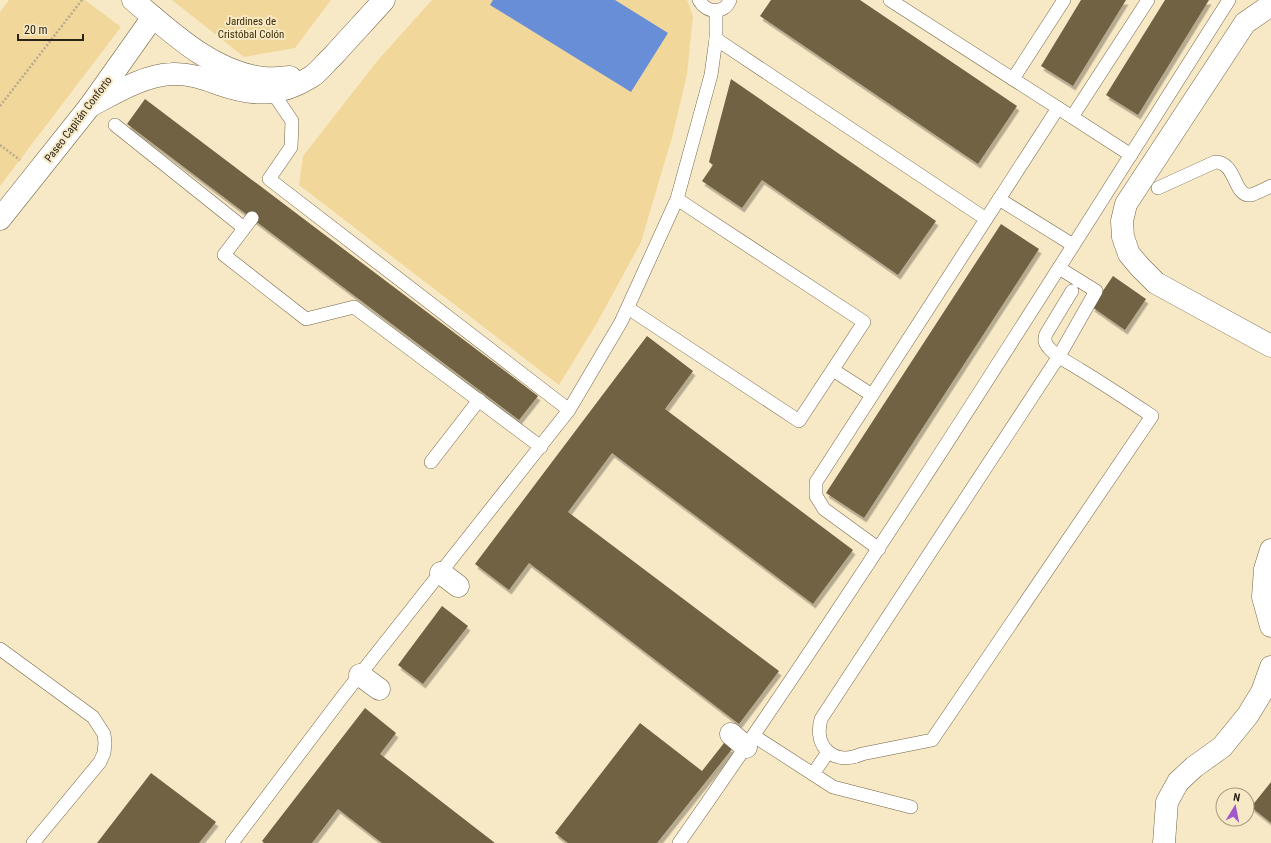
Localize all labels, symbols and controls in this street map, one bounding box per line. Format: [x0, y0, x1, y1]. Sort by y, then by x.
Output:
park label: Jardines de Cristóbal Colón [218, 15, 284, 41]
scale bar [18, 16, 83, 42]
text: 20 m [24, 23, 48, 37]
street label: Paseo Capitán Conforto [42, 74, 115, 165]
north arrow [1215, 787, 1255, 827]
text: N [1232, 791, 1241, 805]

